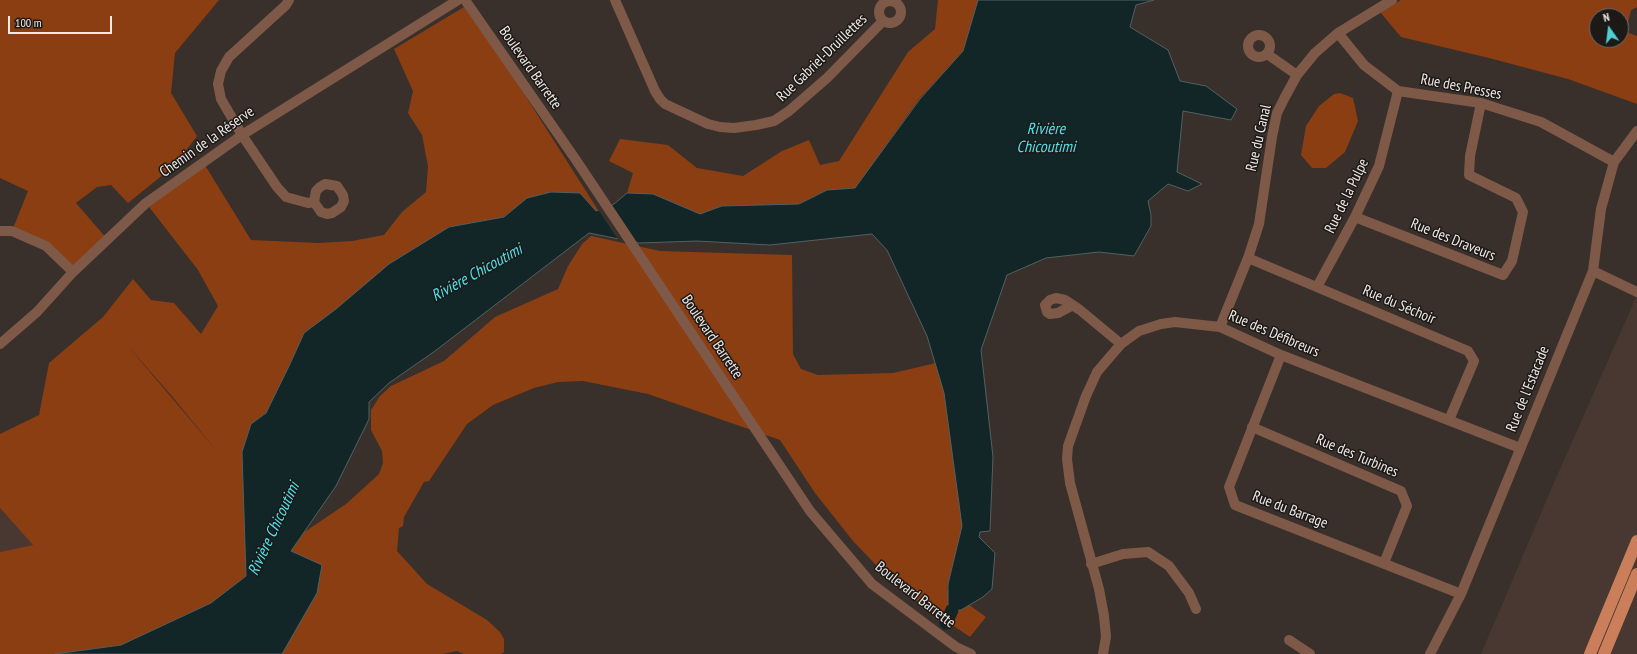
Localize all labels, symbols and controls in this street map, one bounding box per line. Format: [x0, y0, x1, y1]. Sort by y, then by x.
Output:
scale bar [10, 8, 114, 34]
north arrow [1589, 8, 1629, 48]
street label: Rue Gabriel-Druillettes [773, 10, 871, 106]
text: N [1602, 10, 1611, 25]
text: 100 m [15, 15, 42, 30]
street label: Boulevard Barrette [495, 23, 565, 113]
street label: Rue des Presses [1419, 70, 1503, 104]
street label: Chemin de la Réserve [156, 103, 258, 181]
street label: Rue du Canal [1243, 103, 1275, 173]
water label: Rivière Chicoutimi [1017, 119, 1075, 157]
street label: Rue de la Pulpe [1321, 156, 1373, 236]
street label: Rue des Draveurs [1408, 215, 1498, 265]
water label: Rivière Chicoutimi [428, 240, 526, 306]
street label: Rue du Séchoir [1360, 282, 1438, 328]
street label: Boulevard Barrette [677, 292, 747, 382]
street label: Rue des Défibreurs [1226, 307, 1322, 361]
street label: Rue de l'Estacade [1503, 344, 1553, 434]
street label: Rue des Turbines [1313, 431, 1401, 481]
water label: Rivière Chicoutimi [244, 479, 304, 579]
street label: Rue du Barrage [1250, 487, 1330, 533]
street label: Boulevard Barrette [871, 558, 959, 632]

